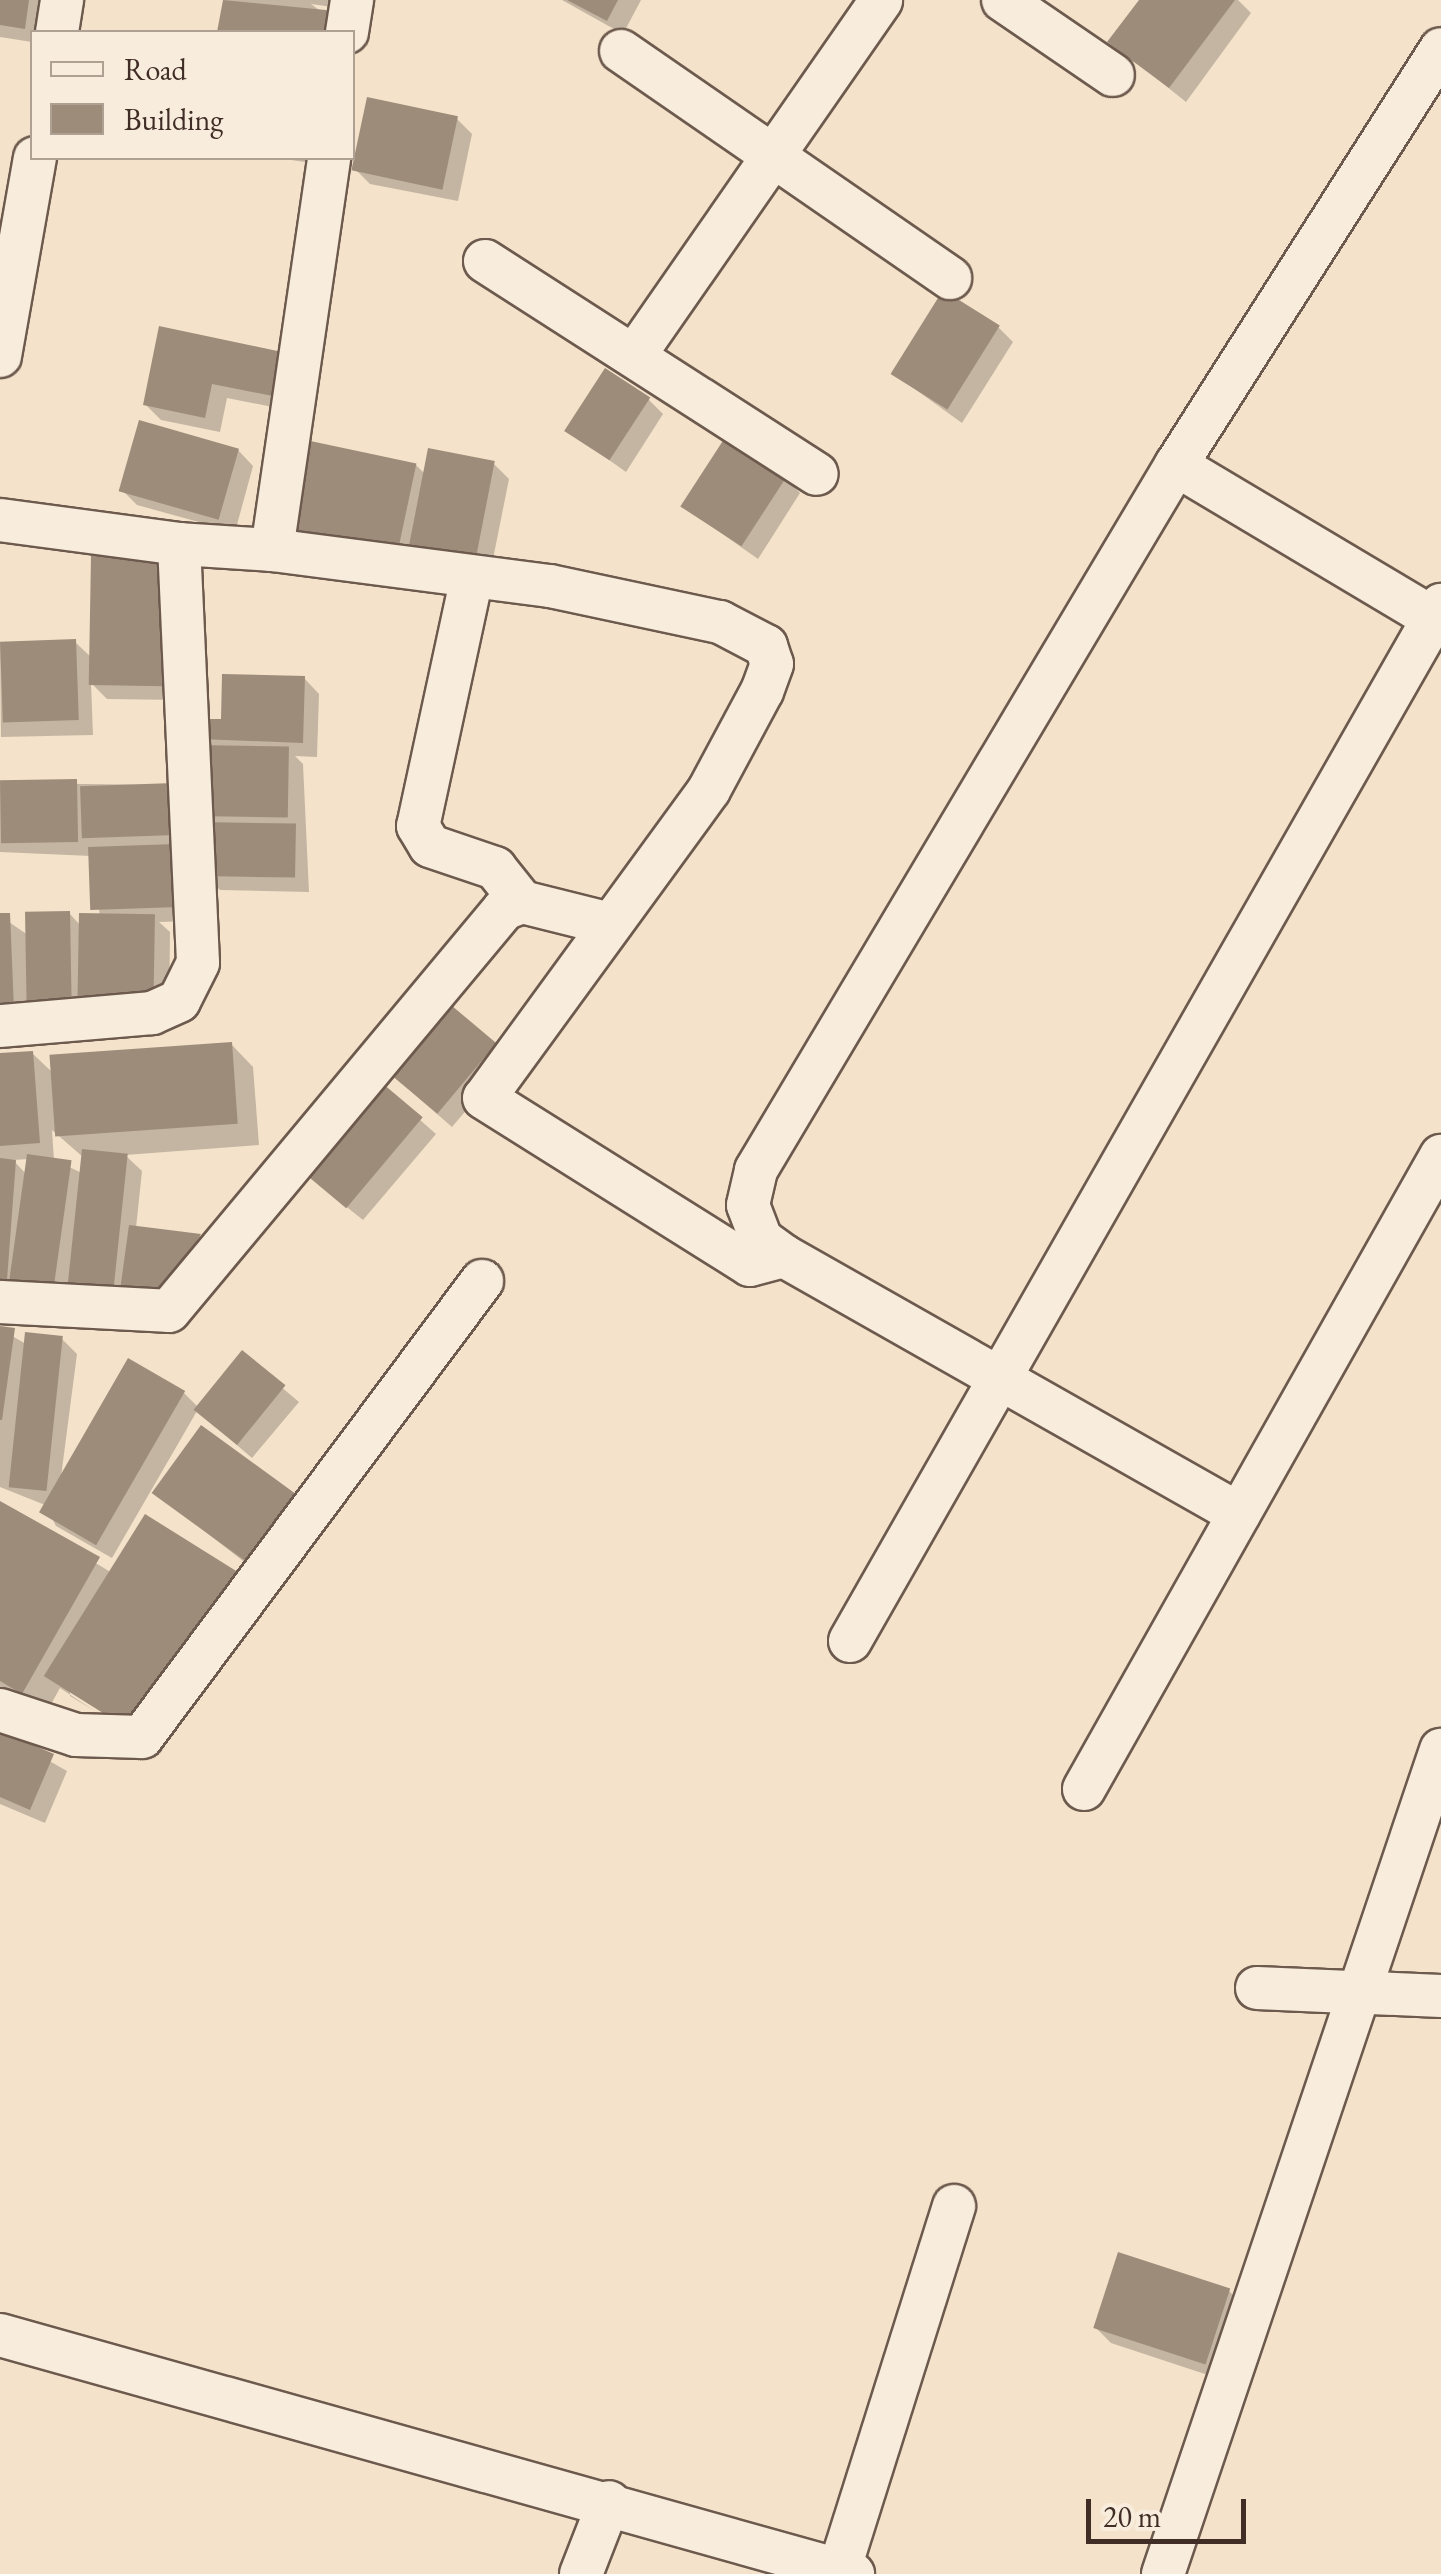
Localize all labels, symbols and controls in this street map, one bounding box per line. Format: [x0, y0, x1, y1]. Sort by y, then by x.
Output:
legend [30, 30, 355, 160]
text: Road [124, 50, 187, 89]
text: Building [124, 100, 223, 139]
scale bar [1091, 2479, 1251, 2541]
text: 20 m [1103, 2497, 1161, 2536]

